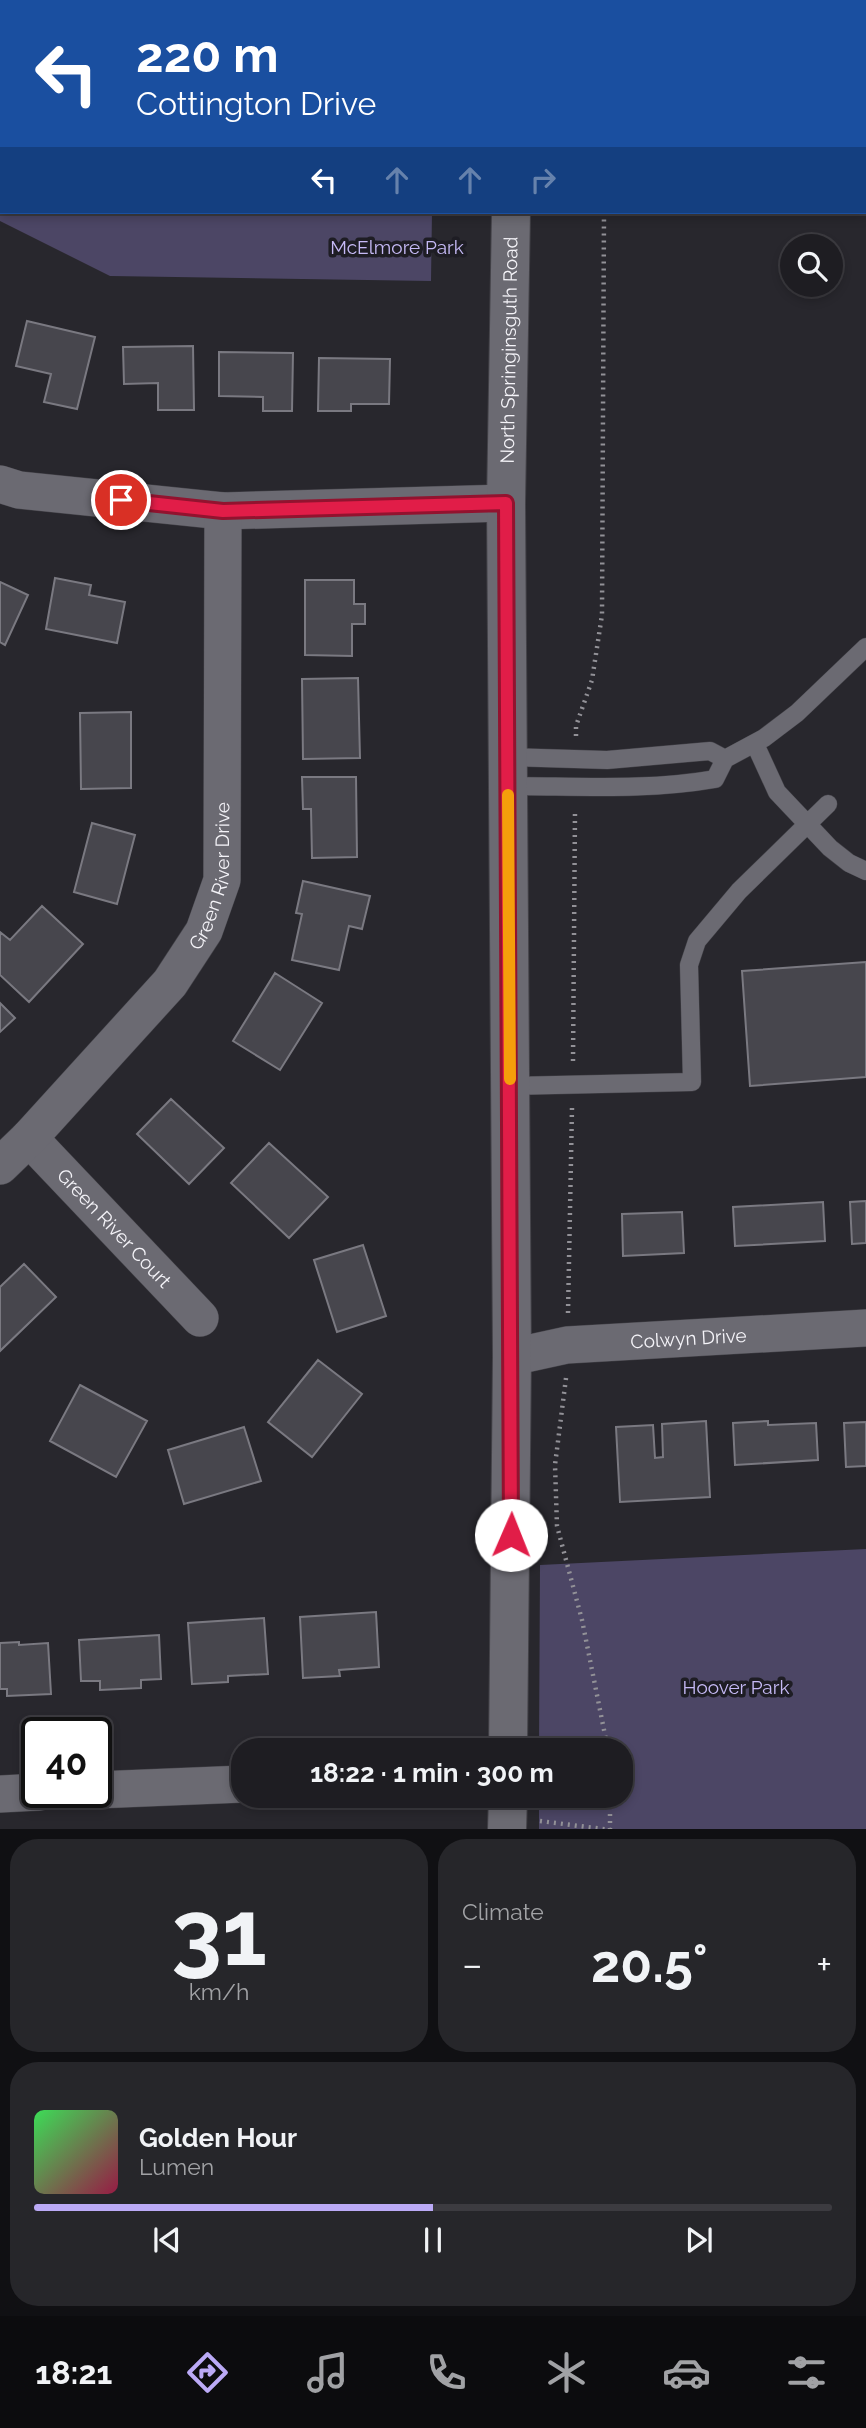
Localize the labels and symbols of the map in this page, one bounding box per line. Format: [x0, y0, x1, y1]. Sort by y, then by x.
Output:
park label: McElmore Park [330, 236, 464, 258]
street label: North Springinsguth Road [496, 236, 522, 464]
pin [91, 470, 151, 530]
street label: Green River Drive [184, 802, 233, 954]
street label: Green River Court [53, 1164, 176, 1292]
street label: Colwyn Drive [630, 1324, 747, 1352]
position arrow [474, 1498, 548, 1572]
park label: Hoover Park [683, 1676, 789, 1698]
speed limit sign: 40 [21, 1717, 112, 1808]

